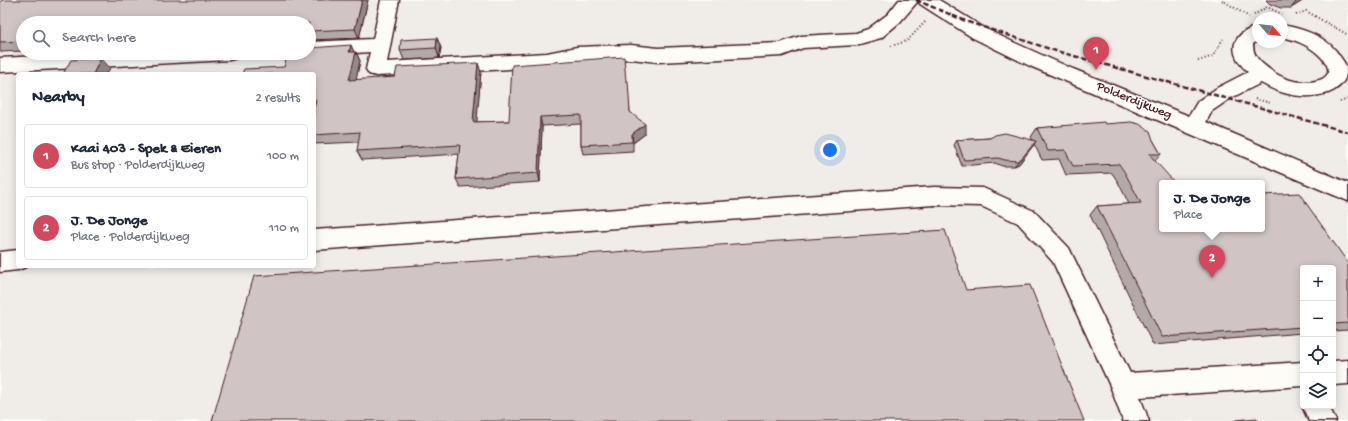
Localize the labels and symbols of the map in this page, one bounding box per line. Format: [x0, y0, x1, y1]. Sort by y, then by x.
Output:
north arrow [1252, 12, 1288, 48]
pin: 1 [1083, 37, 1109, 70]
street label: Polderdijkweg [1093, 79, 1174, 123]
your location [820, 140, 840, 160]
pin: 2 [1199, 245, 1225, 278]

